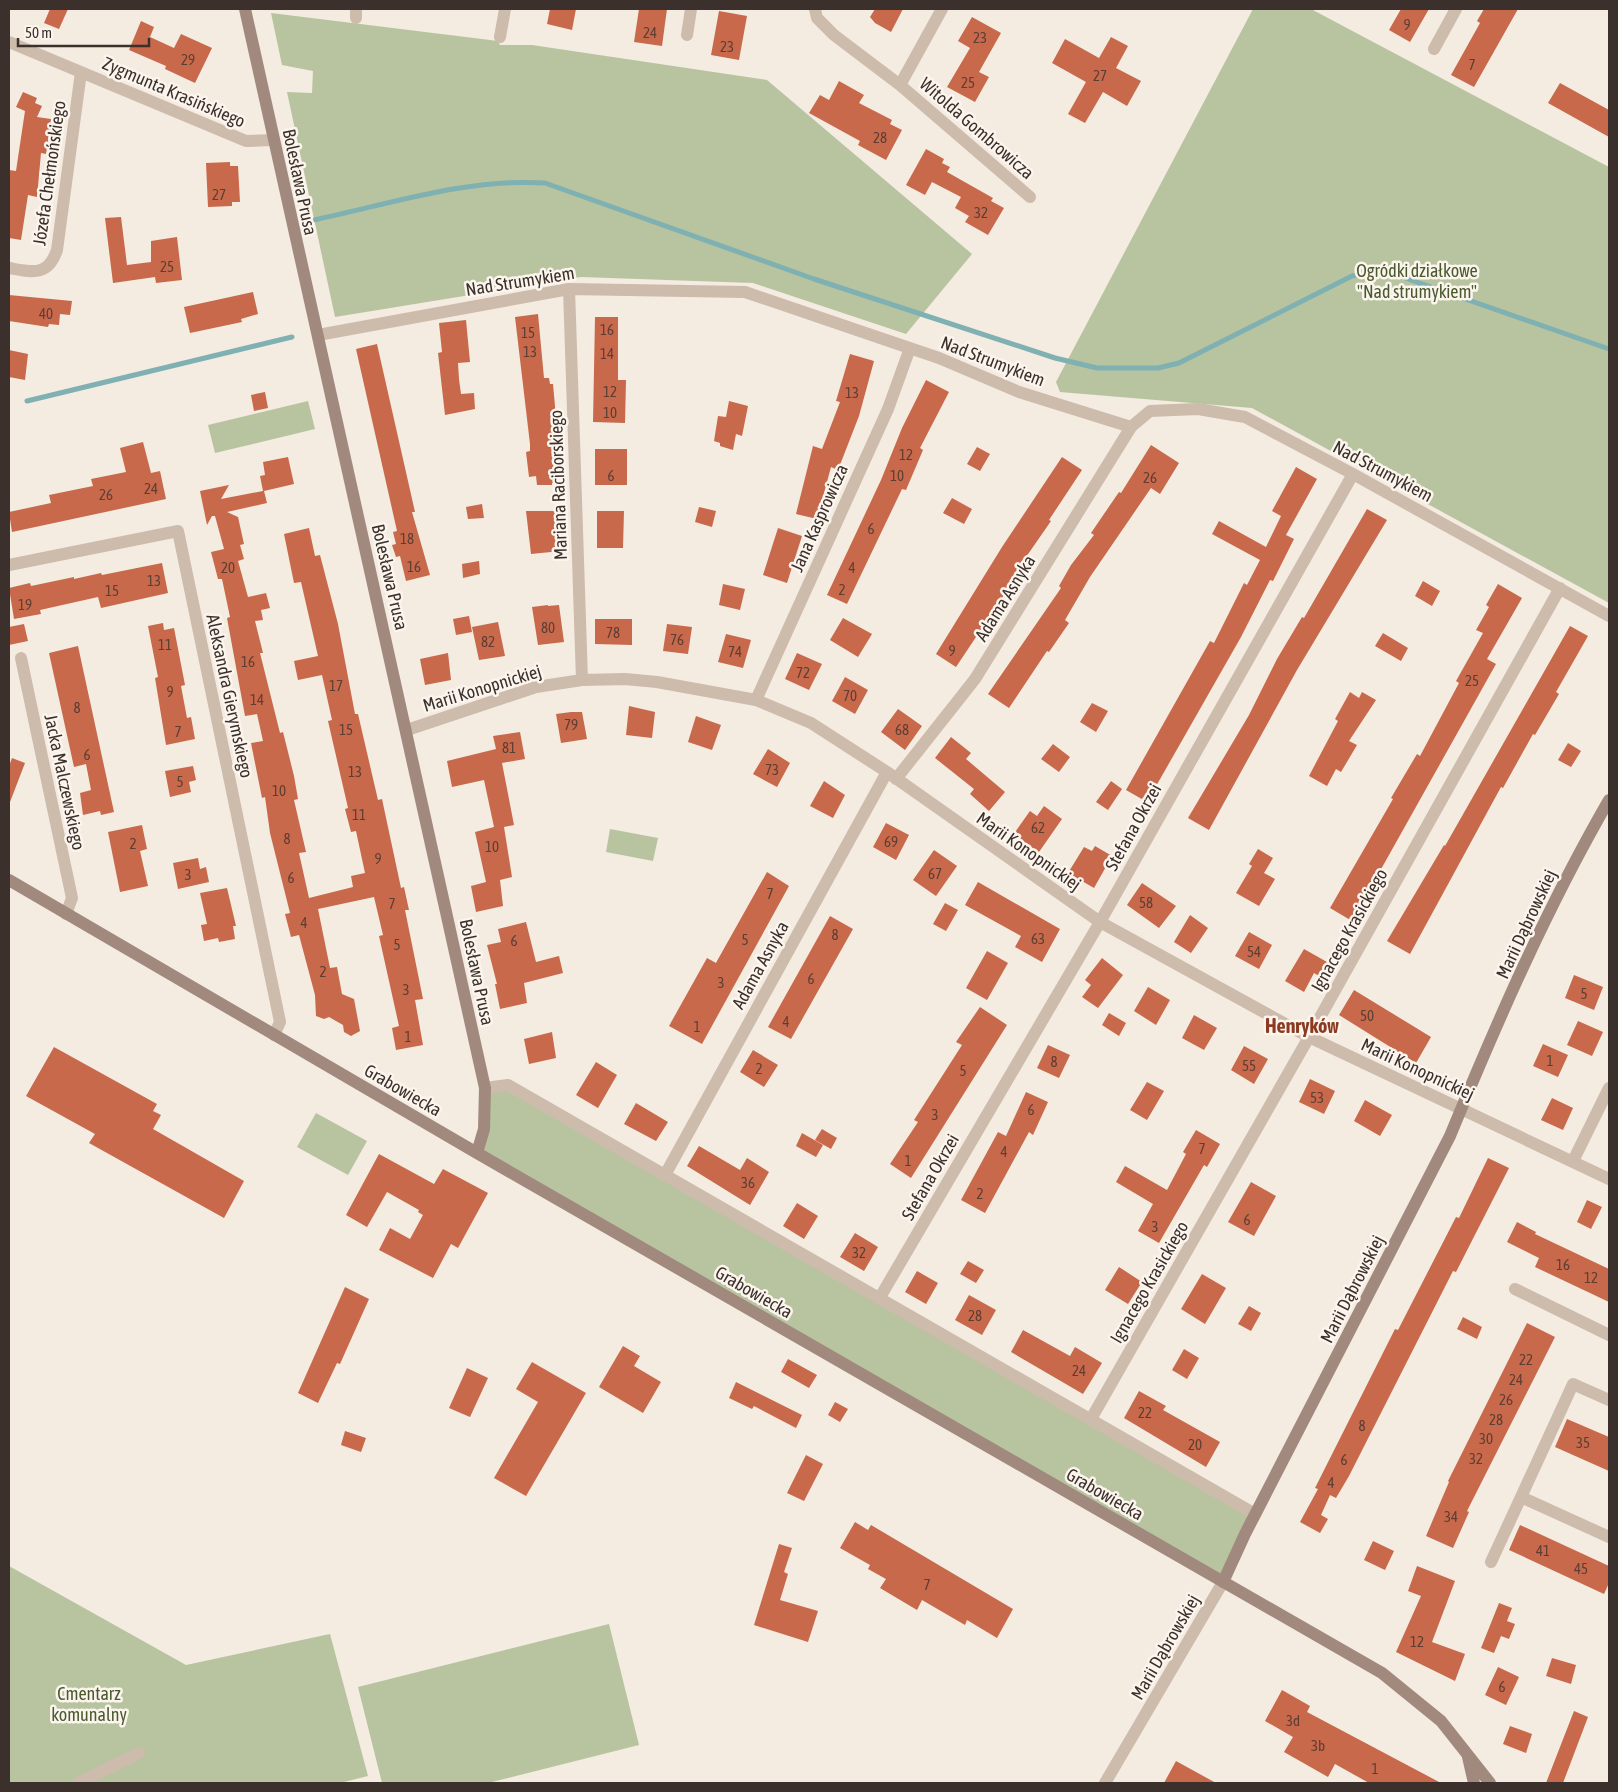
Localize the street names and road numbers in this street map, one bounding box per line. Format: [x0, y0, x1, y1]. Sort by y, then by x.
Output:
street label: Zygmunta Krasińskiego [100, 52, 248, 132]
street label: Witolda Gombrowicza [916, 73, 1038, 183]
street label: Józefa Chełmońskiego [28, 99, 70, 247]
street label: Bolesława Prusa [278, 127, 322, 237]
street label: Nad Strumykiem [464, 262, 576, 300]
street label: Nad Strumykiem [938, 332, 1048, 390]
street label: Mariana Raciborskiego [545, 410, 571, 560]
street label: Nad Strumykiem [1330, 436, 1436, 506]
street label: Jana Kasprowicza [786, 461, 852, 575]
street label: Bolesława Prusa [368, 522, 412, 632]
street label: Adama Asnyka [970, 551, 1040, 645]
street label: Aleksandra Gierymskiego [202, 612, 258, 780]
street label: Marii Konopnickiej [420, 660, 544, 716]
street label: Jacka Malczewskiego [40, 712, 90, 852]
street label: Stefana Okrzei [1101, 780, 1165, 874]
street label: Marii Konopnickiej [973, 807, 1085, 895]
street label: Ignacego Krasickiego [1307, 865, 1391, 995]
street label: Marii Dąbrowskiej [1492, 866, 1560, 982]
street label: Bolesława Prusa [455, 917, 499, 1027]
street label: Adama Asnyka [727, 917, 793, 1013]
street label: Marii Konopnickiej [1358, 1034, 1478, 1104]
street label: Grabowiecka [361, 1060, 445, 1120]
street label: Stefana Okrzei [897, 1130, 963, 1224]
street label: Ignacego Krasickiego [1106, 1217, 1192, 1347]
street label: Marii Dąbrowskiej [1316, 1232, 1388, 1346]
street label: Grabowiecka [712, 1262, 796, 1322]
street label: Grabowiecka [1063, 1464, 1147, 1524]
street label: Marii Dąbrowskiej [1126, 1591, 1204, 1703]

